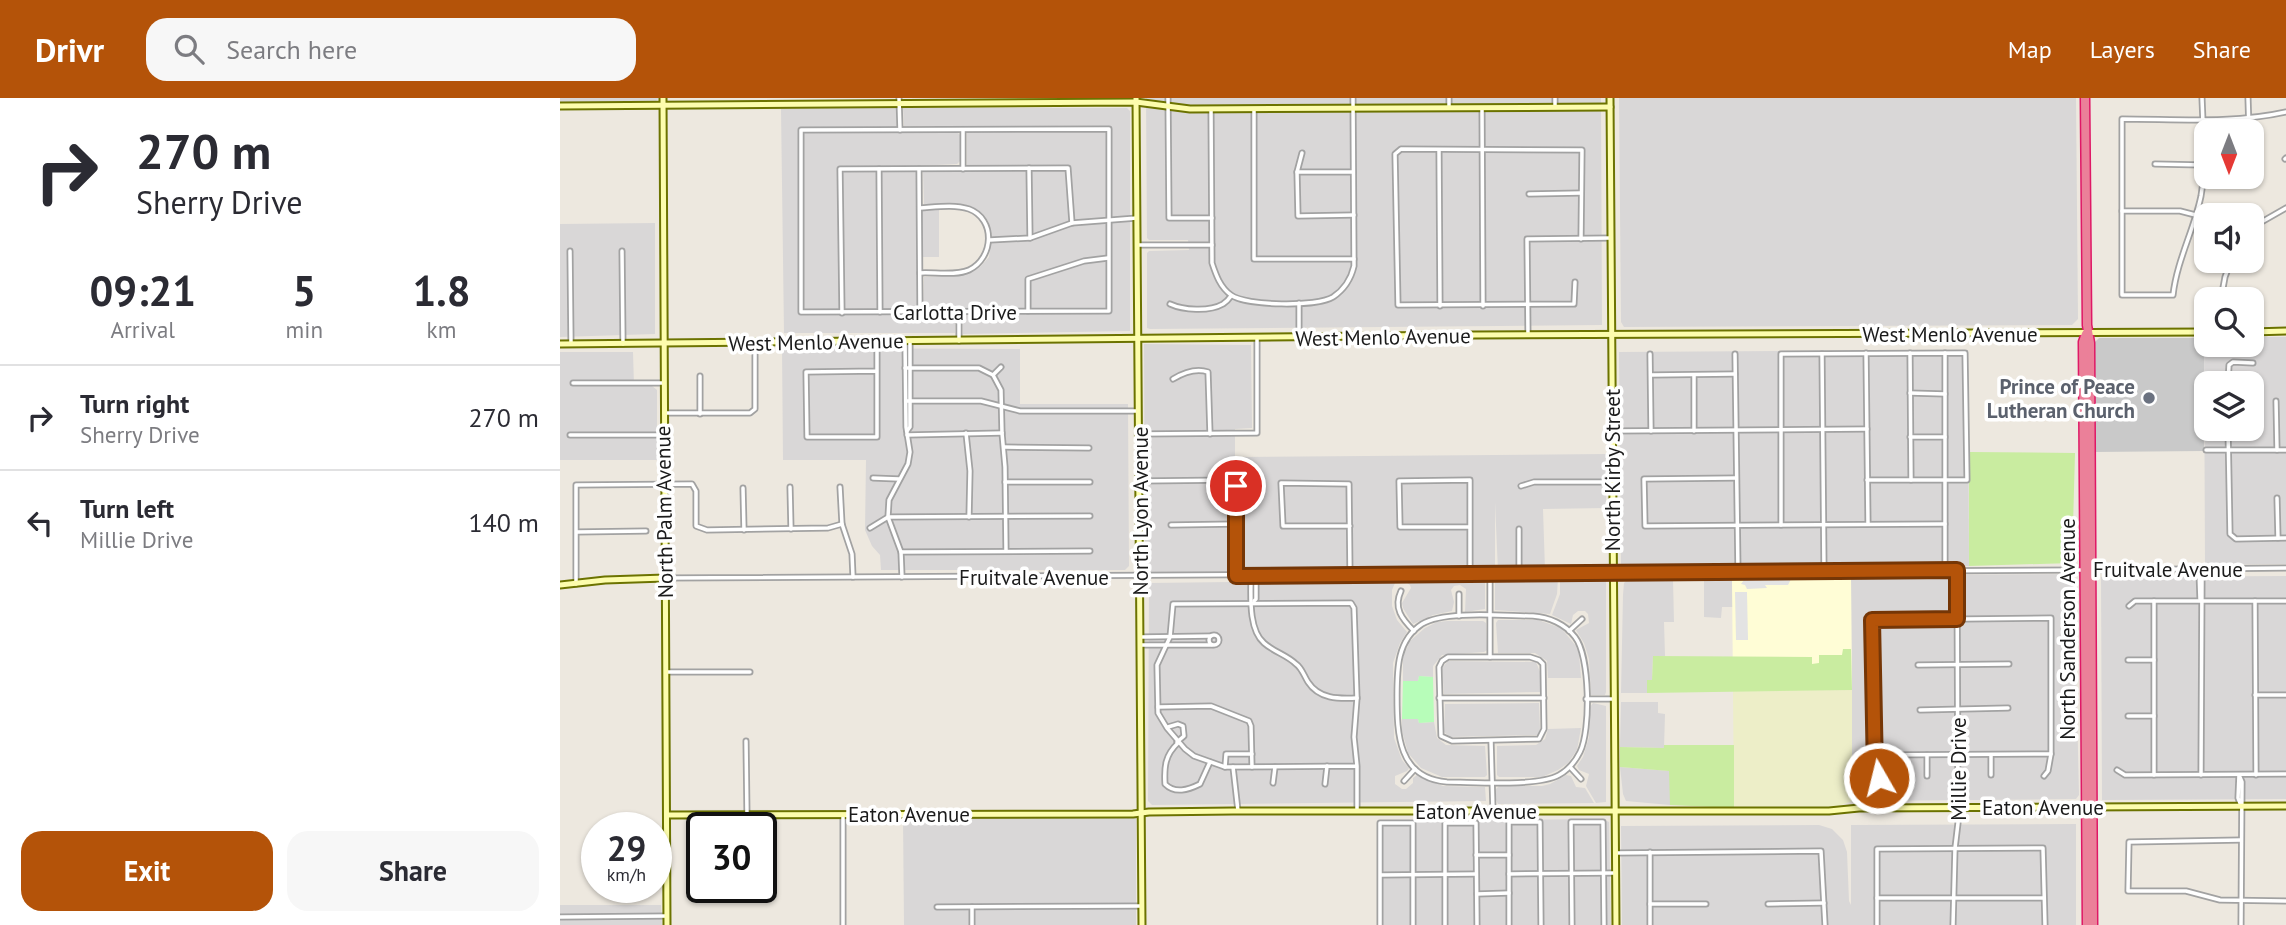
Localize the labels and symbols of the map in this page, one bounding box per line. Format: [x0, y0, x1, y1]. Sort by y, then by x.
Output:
north arrow [2194, 119, 2264, 189]
street label: Carlotta Drive [893, 299, 1017, 326]
street label: West Menlo Avenue [1862, 321, 2038, 348]
street label: West Menlo Avenue [1295, 322, 1471, 352]
street label: West Menlo Avenue [728, 327, 904, 357]
place label: Prince of Peace Lutheran Church [1987, 373, 2135, 424]
street label: North Kirby Street [1599, 389, 1626, 551]
marker: Prince of Peace Lutheran Church [2141, 390, 2157, 406]
street label: North Palm Avenue [649, 426, 679, 598]
street label: North Lyon Avenue [1127, 427, 1154, 596]
pin [1206, 456, 1266, 516]
street label: North Sanderson Avenue [2054, 518, 2081, 740]
street label: Fruitvale Avenue [2093, 556, 2243, 583]
street label: Fruitvale Avenue [959, 564, 1109, 591]
street label: Millie Drive [1945, 717, 1972, 821]
position arrow [1842, 741, 1916, 815]
street label: Eaton Avenue [1982, 794, 2104, 821]
street label: Eaton Avenue [1415, 798, 1537, 825]
street label: Eaton Avenue [848, 801, 970, 828]
speed limit sign: 30 [686, 812, 777, 903]

